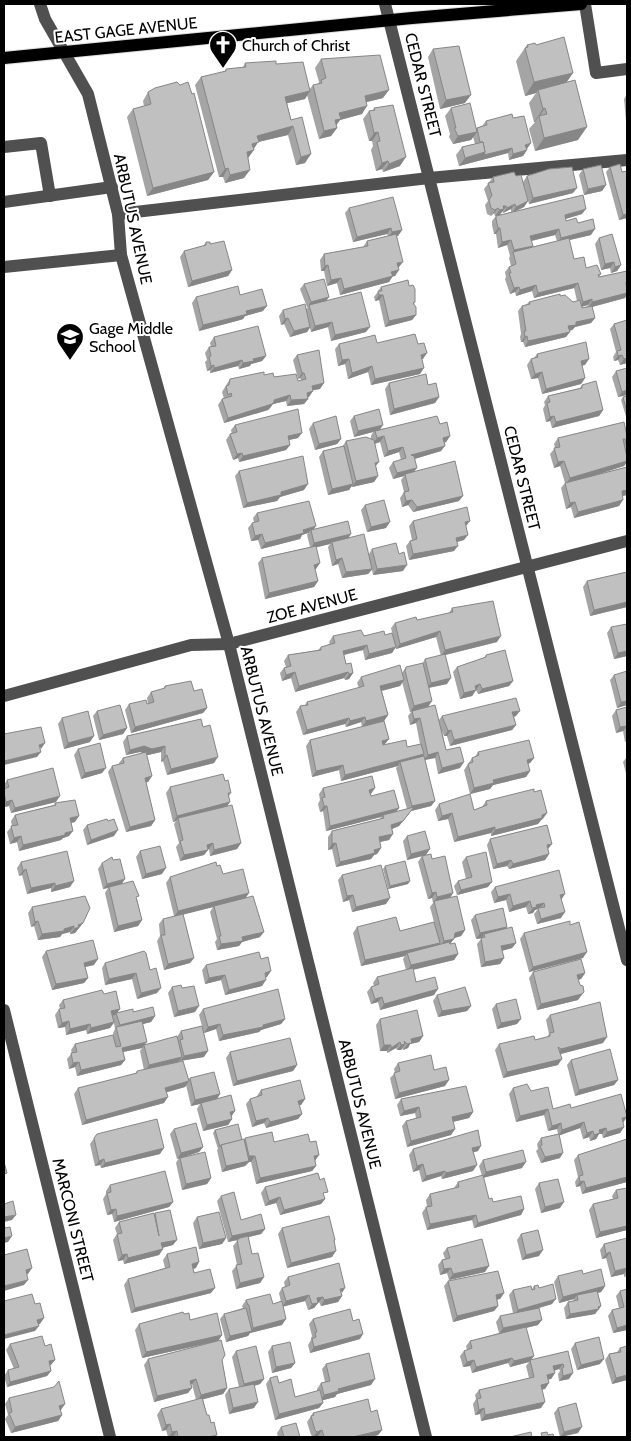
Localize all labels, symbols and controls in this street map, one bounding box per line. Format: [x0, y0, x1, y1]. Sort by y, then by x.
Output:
street label: EAST GAGE AVENUE [54, 13, 198, 47]
church icon: Church of Christ [208, 30, 238, 69]
street label: CEDAR STREET [401, 31, 445, 140]
place label: Church of Christ [242, 36, 351, 55]
street label: ARBUTUS AVENUE [110, 152, 156, 286]
place label: Gage Middle School [89, 319, 173, 356]
school or university icon: Gage Middle School [55, 322, 85, 361]
street label: CEDAR STREET [500, 424, 544, 533]
street label: ZOE AVENUE [265, 585, 359, 627]
street label: ARBUTUS AVENUE [237, 644, 287, 778]
street label: ARBUTUS AVENUE [335, 1037, 385, 1171]
street label: MARCONI STREET [48, 1156, 98, 1284]

